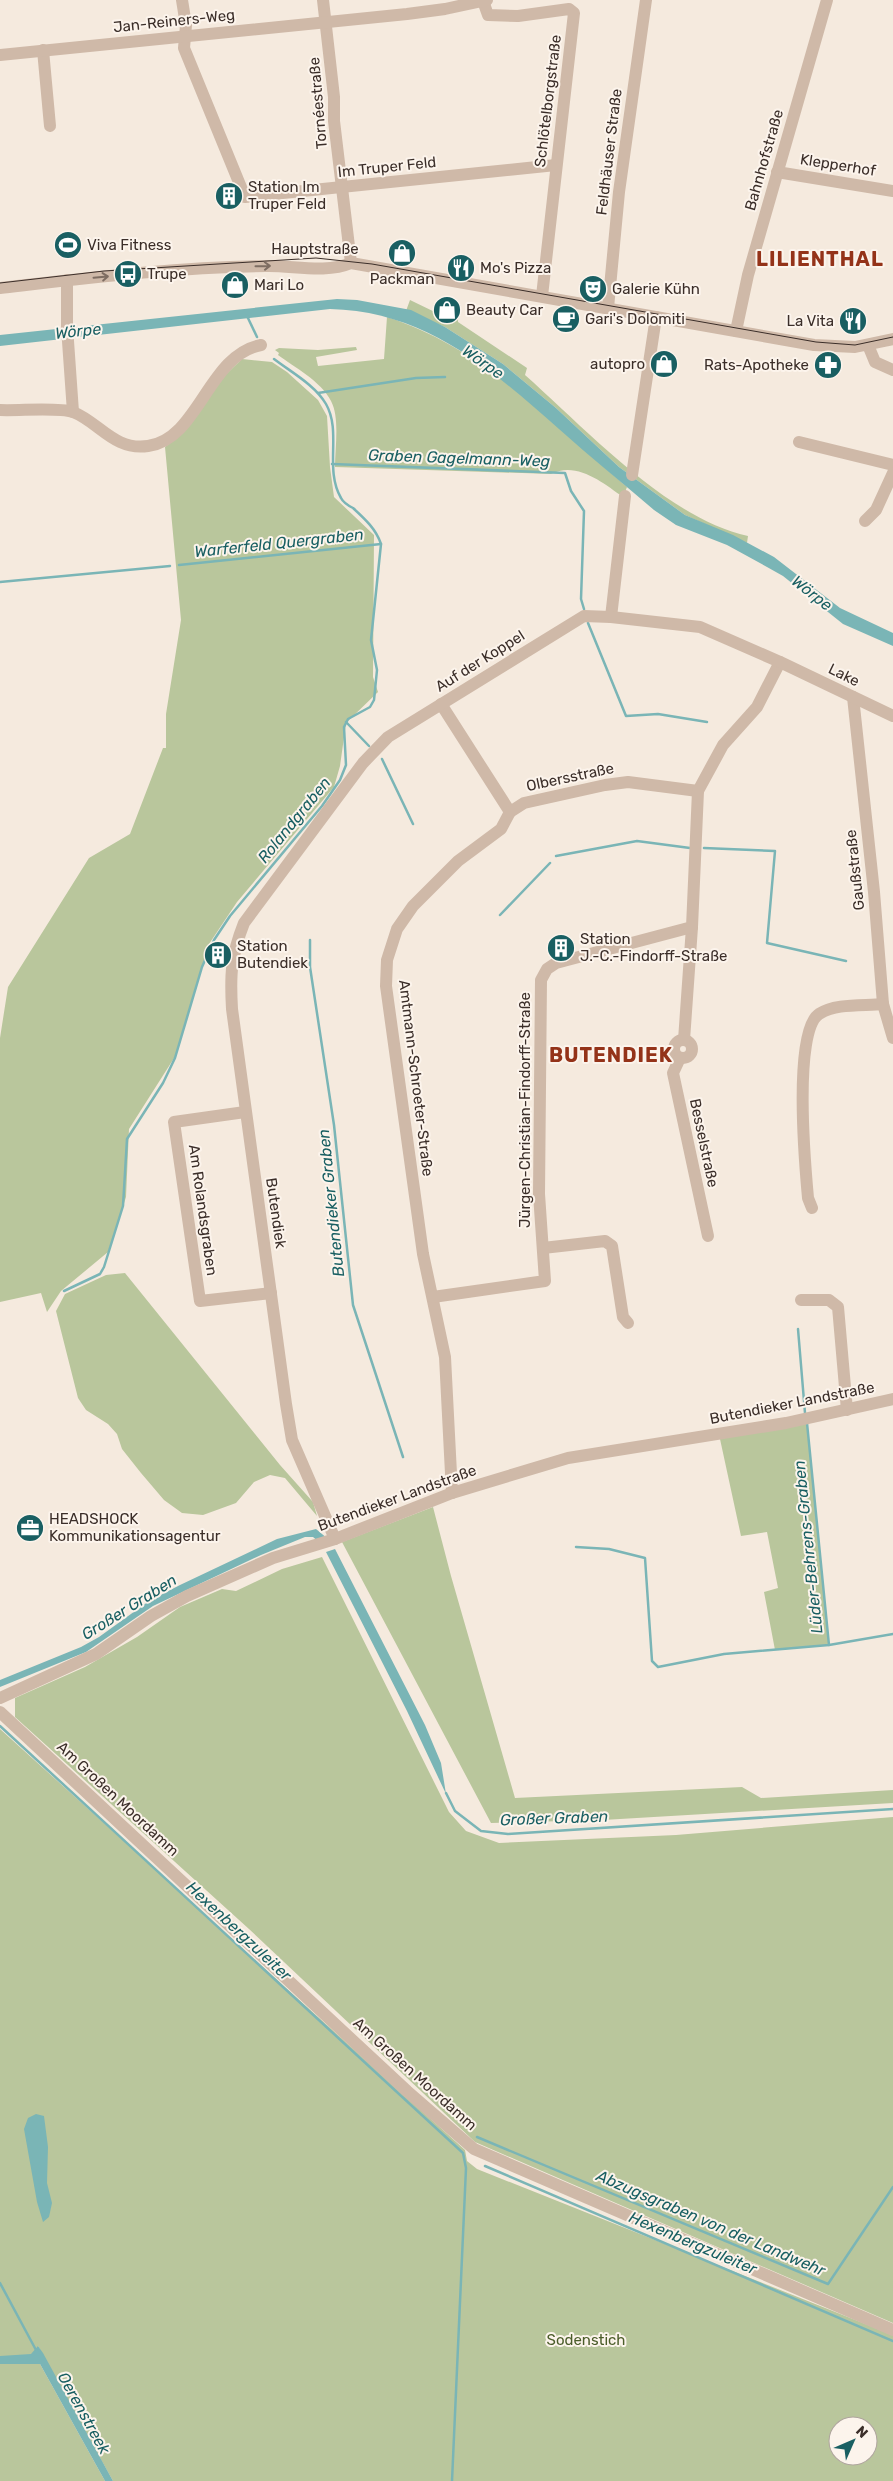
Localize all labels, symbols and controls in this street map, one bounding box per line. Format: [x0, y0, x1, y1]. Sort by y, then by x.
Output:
street label: Jan-Reiners-Weg [112, 6, 236, 36]
street label: Schlötelborgstraße [531, 34, 565, 168]
street label: Tornéestraße [305, 56, 331, 150]
street label: Feldhäuser Straße [592, 88, 626, 216]
street label: Bahnhofstraße [741, 107, 787, 213]
street label: Klepperhof [799, 150, 877, 180]
street label: Im Truper Feld [337, 153, 437, 181]
place label: Station Im Truper Feld [248, 178, 326, 213]
building icon: Station Im Truper Feld [214, 181, 244, 211]
sports icon: Viva Fitness [53, 230, 83, 260]
place label: Viva Fitness [87, 236, 172, 254]
shop icon: Packman [387, 238, 417, 268]
street label: Hauptstraße [271, 240, 359, 258]
district label: LILIENTHAL [756, 247, 884, 271]
restaurant icon: Mo's Pizza [446, 253, 476, 283]
bus stop icon: Trupe [113, 259, 143, 289]
place label: Mo's Pizza [480, 259, 551, 277]
one-way arrow [254, 261, 270, 271]
place label: Trupe [147, 265, 187, 283]
shop icon: Mari Lo [220, 270, 250, 300]
place label: Packman [370, 270, 434, 288]
one-way arrow [92, 272, 108, 281]
theatre icon: Galerie Kühn [578, 274, 608, 304]
place label: Mari Lo [254, 276, 304, 294]
place label: Galerie Kühn [612, 280, 700, 298]
shop icon: Beauty Car [432, 295, 462, 325]
place label: Beauty Car [466, 301, 543, 319]
cafe icon: Gari's Dolomiti [551, 304, 581, 334]
restaurant icon: La Vita [838, 306, 868, 336]
place label: Gari's Dolomiti [585, 310, 685, 328]
place label: La Vita [786, 312, 834, 330]
water label: Wörpe [54, 319, 102, 343]
water label: Wörpe [459, 341, 507, 383]
shop icon: autopro [649, 349, 679, 379]
pharmacy icon: Rats-Apotheke [813, 350, 843, 380]
place label: autopro [590, 355, 645, 373]
place label: Rats-Apotheke [704, 356, 809, 374]
water label: Graben Gagelmann-Weg [367, 445, 551, 471]
water label: Warferfeld Quergraben [193, 525, 365, 561]
water label: Wörpe [788, 571, 836, 615]
street label: Auf der Koppel [432, 626, 528, 696]
street label: Lake [825, 660, 863, 690]
street label: Olbersstraße [525, 759, 615, 795]
water label: Rolandgraben [254, 773, 334, 867]
street label: Gaußstraße [842, 829, 868, 911]
place label: Station J.-C.-Findorff-Straße [580, 930, 727, 965]
building icon: Station J.-C.-Findorff-Straße [546, 933, 576, 963]
place label: Station Butendiek [237, 937, 308, 972]
building icon: Station Butendiek [203, 940, 233, 970]
street label: Amtmann-Schroeter-Straße [395, 979, 437, 1177]
street label: Jürgen-Christian-Findorff-Straße [516, 992, 534, 1228]
district label: BUTENDIEK [549, 1043, 673, 1067]
street label: Besselstraße [686, 1097, 722, 1189]
water label: Butendieker Graben [314, 1128, 348, 1278]
street label: Am Rolandsgraben [185, 1143, 221, 1277]
street label: Butendiek [262, 1177, 290, 1250]
street label: Butendieker Landstraße [708, 1378, 876, 1428]
water label: Lüder-Behrens-Graben [789, 1459, 827, 1635]
street label: Butendieker Landstraße [315, 1461, 479, 1535]
place label: HEADSHOCK Kommunikationsagentur [49, 1510, 221, 1545]
office icon: HEADSHOCK Kommunikationsagentur [15, 1513, 45, 1543]
water label: Großer Graben [78, 1570, 180, 1644]
street label: Am Großen Moordamm [53, 1738, 183, 1860]
water label: Großer Graben [499, 1807, 609, 1829]
water label: Hexenbergzuleiter [182, 1877, 296, 1985]
street label: Am Großen Moordamm [350, 2014, 480, 2134]
water label: Abzugsgraben von der Landwehr [593, 2166, 829, 2280]
water label: Hexenbergzuleiter [626, 2208, 761, 2279]
park label: Sodenstich [547, 2331, 625, 2349]
water label: Oerenstreek [54, 2369, 115, 2458]
north arrow [828, 2416, 878, 2466]
text: N [852, 2423, 871, 2442]

